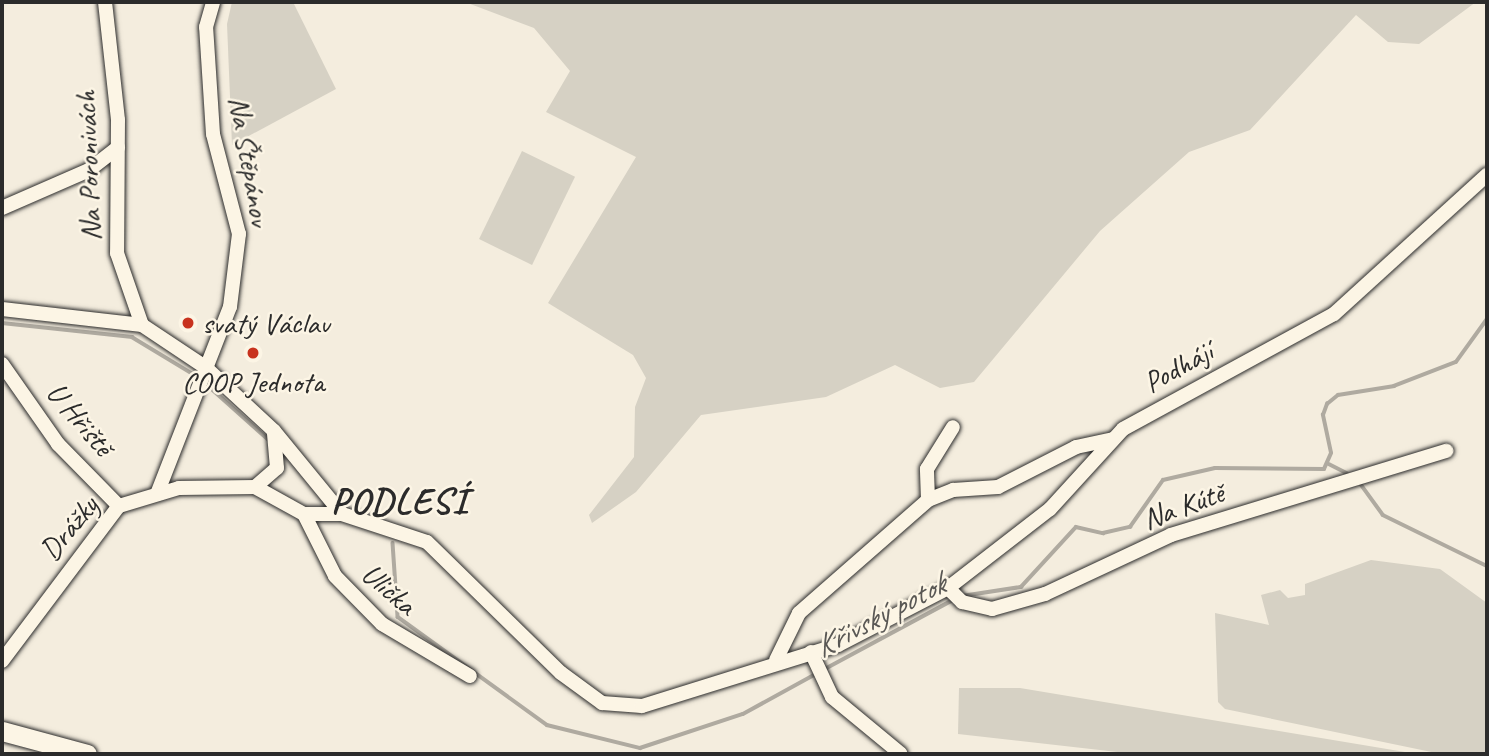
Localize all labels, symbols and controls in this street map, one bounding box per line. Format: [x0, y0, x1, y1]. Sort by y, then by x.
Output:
street label: Na Poronivách [67, 91, 109, 241]
street label: Na Štěpánov [221, 93, 279, 229]
place label: svatý Václav [202, 305, 329, 341]
marker: svatý Václav [180, 315, 196, 331]
street label: Podhájí [1137, 333, 1219, 401]
marker: COOP Jednota [245, 345, 261, 361]
place label: COOP Jednota [182, 364, 324, 400]
street label: U Hřiště [39, 375, 121, 463]
street label: Na Kútě [1137, 475, 1229, 537]
district label: PODLESÍ [331, 479, 469, 523]
street label: Drážky [32, 489, 106, 567]
street label: Ulička [354, 555, 424, 623]
water label: Křivský potok [808, 566, 952, 666]

